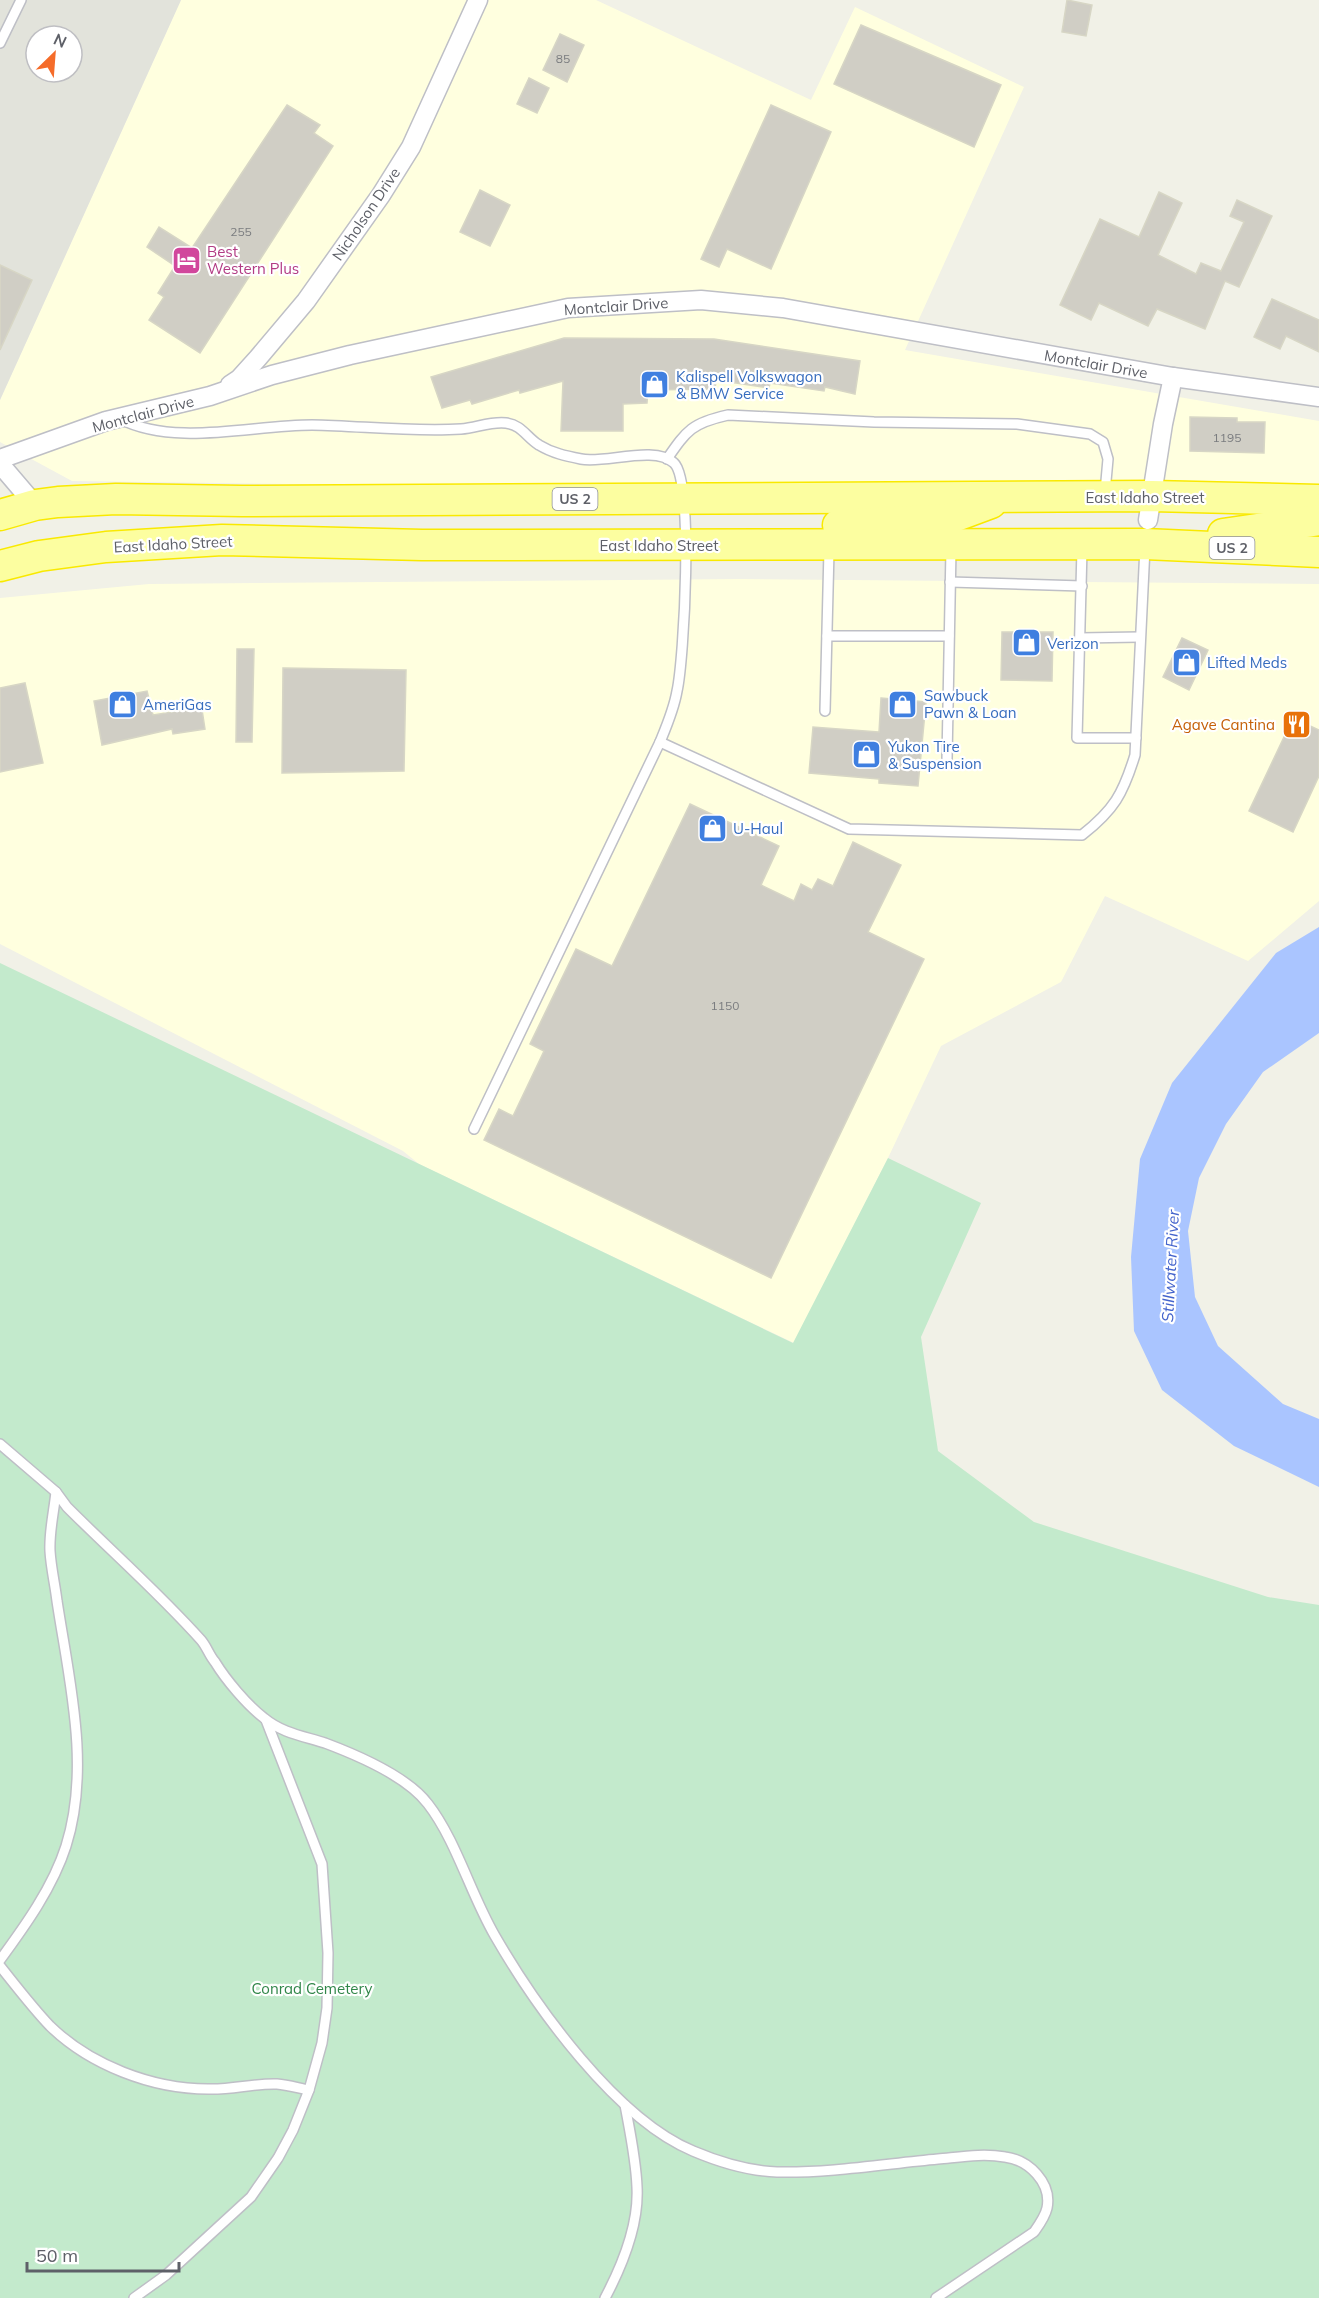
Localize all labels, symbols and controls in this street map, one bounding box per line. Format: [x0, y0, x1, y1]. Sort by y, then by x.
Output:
north arrow [24, 24, 84, 84]
text: N [51, 29, 70, 52]
house number: 85 [556, 51, 570, 66]
street label: Nicholson Drive [328, 164, 404, 264]
house number: 255 [230, 224, 252, 239]
place label: Best Western Plus [207, 242, 299, 278]
hotel icon: Best Western Plus [170, 244, 202, 276]
street label: Montclair Drive [563, 293, 669, 319]
street label: Montclair Drive [1043, 346, 1149, 382]
place label: Kalispell Volkswagon & BMW Service [676, 367, 822, 403]
shop icon: Kalispell Volkswagon & BMW Service [639, 369, 671, 401]
street label: Montclair Drive [90, 391, 196, 437]
house number: 1195 [1213, 430, 1241, 445]
road number: US 2 [552, 488, 598, 510]
street label: East Idaho Street [1086, 488, 1204, 507]
street label: East Idaho Street [113, 531, 233, 557]
street label: East Idaho Street [600, 536, 718, 555]
road number: US 2 [1210, 537, 1254, 559]
shop icon: Verizon [1010, 627, 1042, 659]
place label: Verizon [1047, 634, 1099, 653]
shop icon: Lifted Meds [1170, 646, 1202, 678]
place label: Lifted Meds [1207, 653, 1287, 672]
place label: Sawbuck Pawn & Loan [924, 686, 1017, 722]
shop icon: AmeriGas [106, 688, 138, 720]
shop icon: Sawbuck Pawn & Loan [887, 688, 919, 720]
place label: AmeriGas [143, 695, 212, 714]
restaurant icon: Agave Cantina [1280, 708, 1312, 740]
place label: Agave Cantina [1172, 715, 1275, 734]
place label: Yukon Tire & Suspension [887, 737, 982, 773]
shop icon: Yukon Tire & Suspension [851, 739, 883, 771]
shop icon: U-Haul [696, 812, 728, 844]
place label: U-Haul [733, 819, 783, 838]
house number: 1150 [711, 998, 739, 1013]
water label: Stillwater River [1157, 1208, 1183, 1323]
park label: Conrad Cemetery [252, 1979, 372, 1998]
scale bar [27, 2235, 178, 2273]
text: 50 m [36, 2244, 78, 2267]

